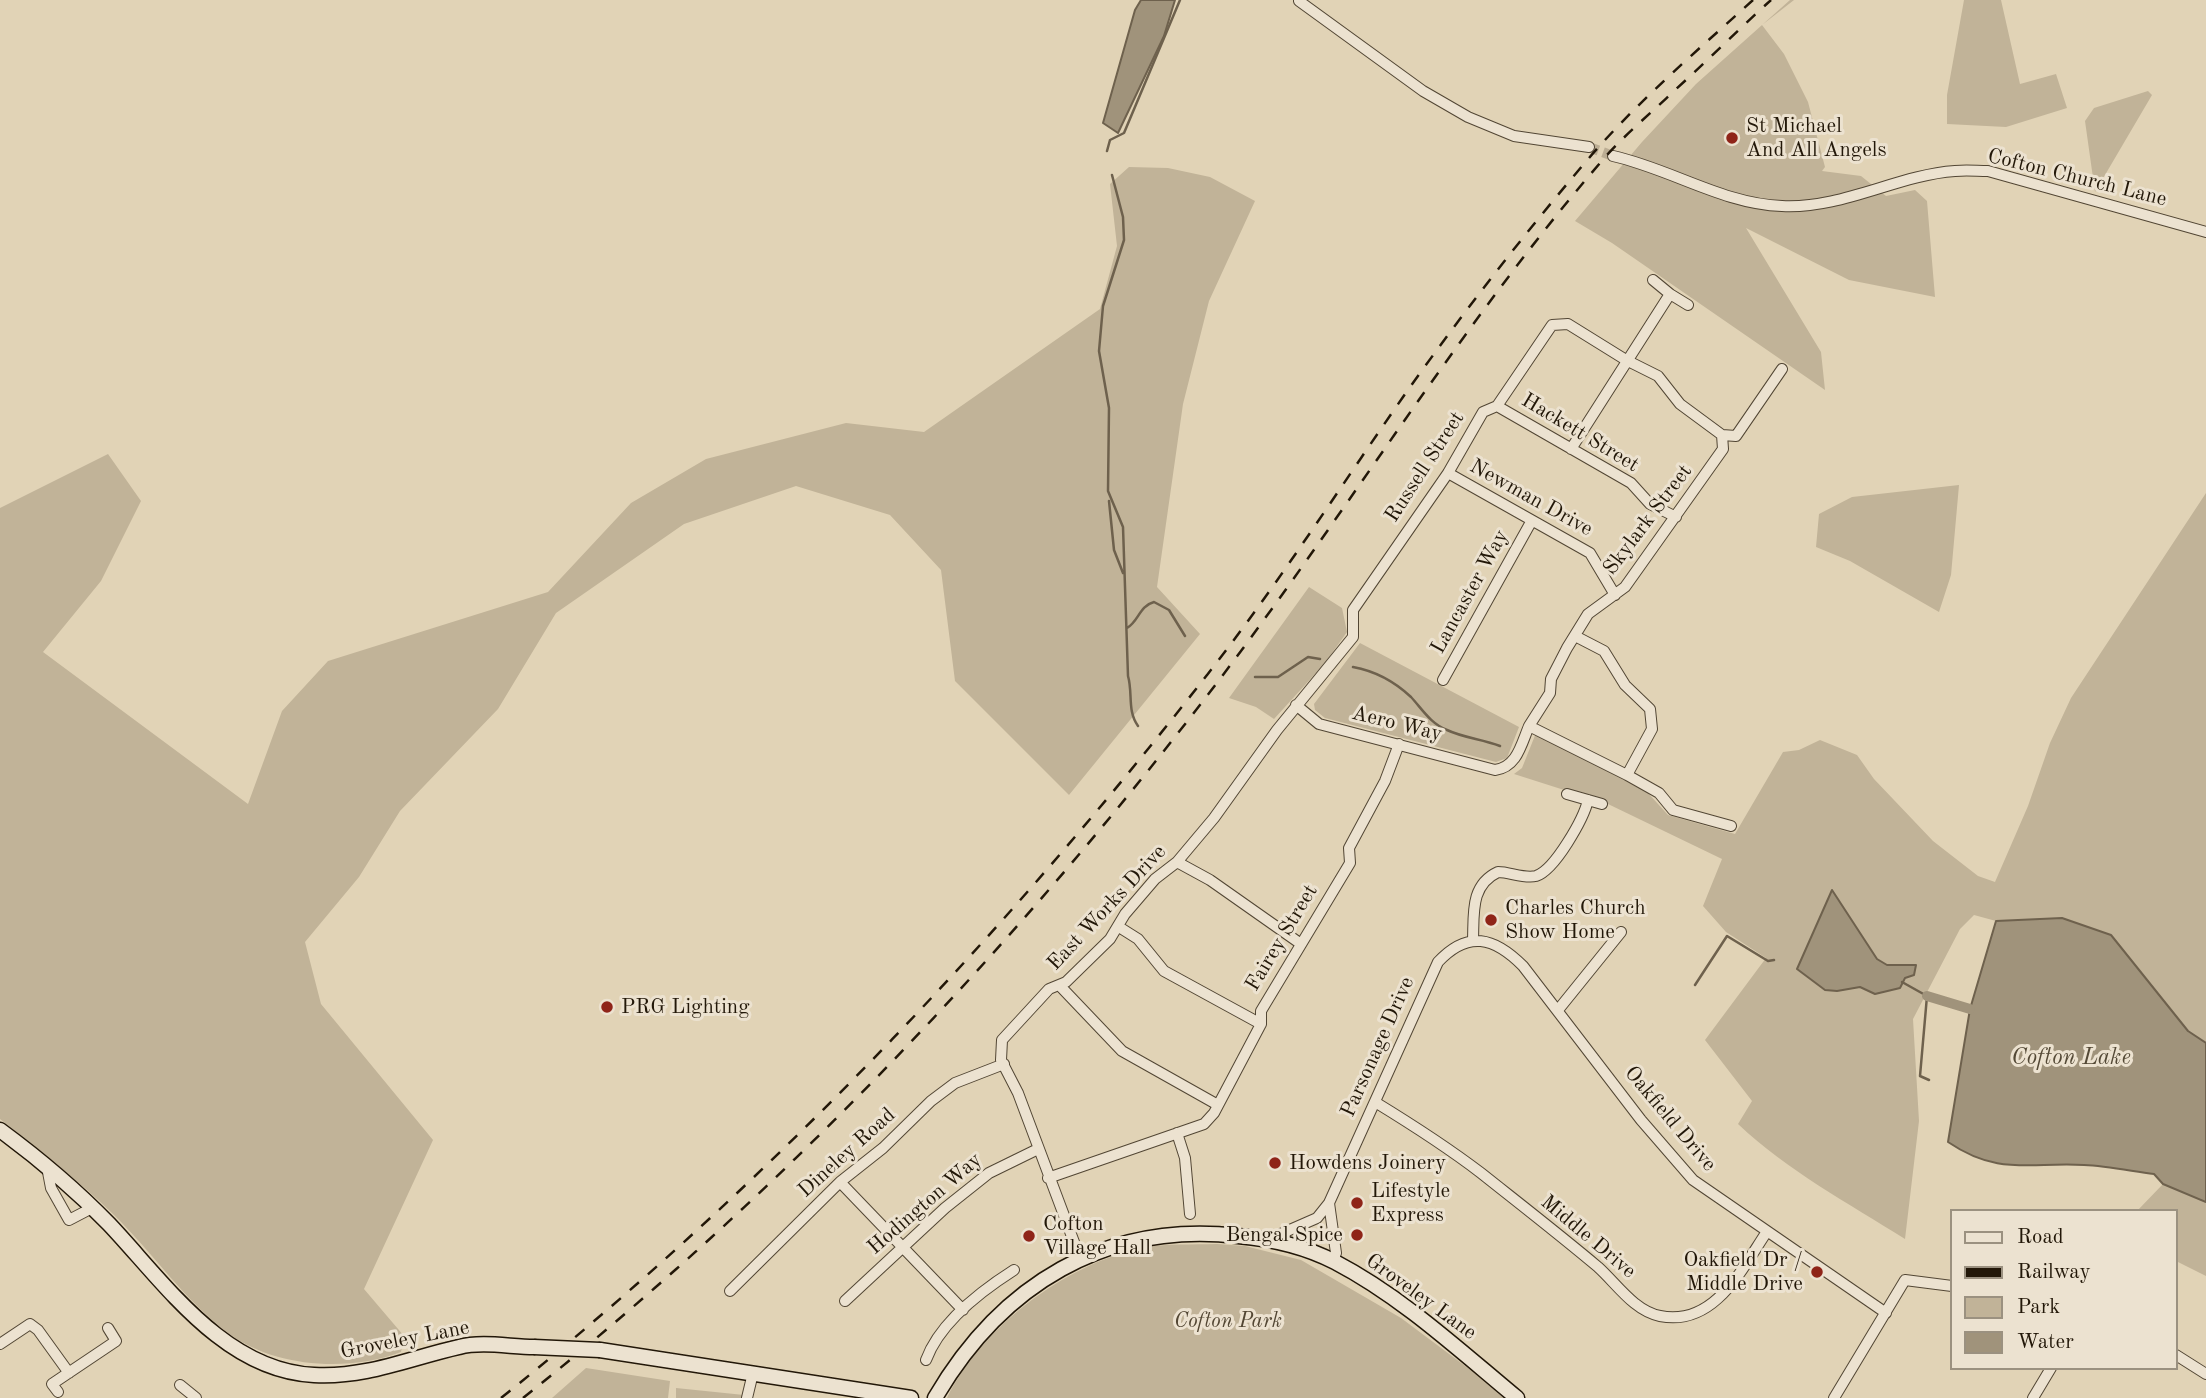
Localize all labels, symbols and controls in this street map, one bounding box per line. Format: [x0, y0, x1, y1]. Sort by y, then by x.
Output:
place label: St Michael And All Angels [1746, 113, 1887, 163]
marker: St Michael And All Angels [1724, 130, 1740, 146]
street label: Cofton Church Lane [1985, 144, 2169, 212]
street label: Hackett Street [1517, 388, 1643, 478]
street label: Russell Street [1380, 407, 1470, 527]
street label: Newman Drive [1465, 454, 1597, 542]
street label: Skylark Street [1598, 460, 1698, 580]
street label: Lancaster Way [1426, 526, 1514, 658]
street label: Aero Way [1349, 701, 1445, 747]
street label: East Works Drive [1042, 840, 1172, 976]
street label: Fairey Street [1240, 880, 1324, 996]
place label: Charles Church Show Home [1505, 895, 1646, 945]
marker: Charles Church Show Home [1483, 912, 1499, 928]
street label: Parsonage Drive [1336, 973, 1420, 1121]
place label: PRG Lighting [621, 994, 750, 1020]
marker: PRG Lighting [599, 999, 615, 1015]
water label: Cofton Lake [2011, 1044, 2131, 1072]
street label: Oakfield Drive [1619, 1061, 1721, 1177]
street label: Dineley Road [793, 1103, 901, 1203]
street label: Hodington Way [863, 1148, 987, 1260]
place label: Howdens Joinery [1289, 1150, 1446, 1176]
marker: Howdens Joinery [1267, 1155, 1283, 1171]
place label: Lifestyle Express [1371, 1178, 1450, 1228]
street label: Middle Drive [1535, 1190, 1641, 1284]
marker: Lifestyle Express [1349, 1195, 1365, 1211]
legend [1951, 1209, 2178, 1370]
place label: Cofton Village Hall [1043, 1211, 1151, 1261]
place label: Bengal Spice [1226, 1222, 1343, 1248]
marker: Bengal Spice [1349, 1227, 1365, 1243]
text: Road [2017, 1227, 2064, 1248]
marker: Cofton Village Hall [1021, 1228, 1037, 1244]
place label: Oakfield Dr / Middle Drive [1683, 1247, 1803, 1297]
street label: Groveley Lane [1361, 1248, 1481, 1346]
text: Railway [2017, 1262, 2091, 1283]
marker: Oakfield Dr / Middle Drive [1809, 1264, 1825, 1280]
text: Park [2017, 1297, 2060, 1318]
park label: Cofton Park [1174, 1308, 1282, 1334]
street label: Groveley Lane [338, 1315, 472, 1365]
text: Water [2017, 1332, 2074, 1353]

